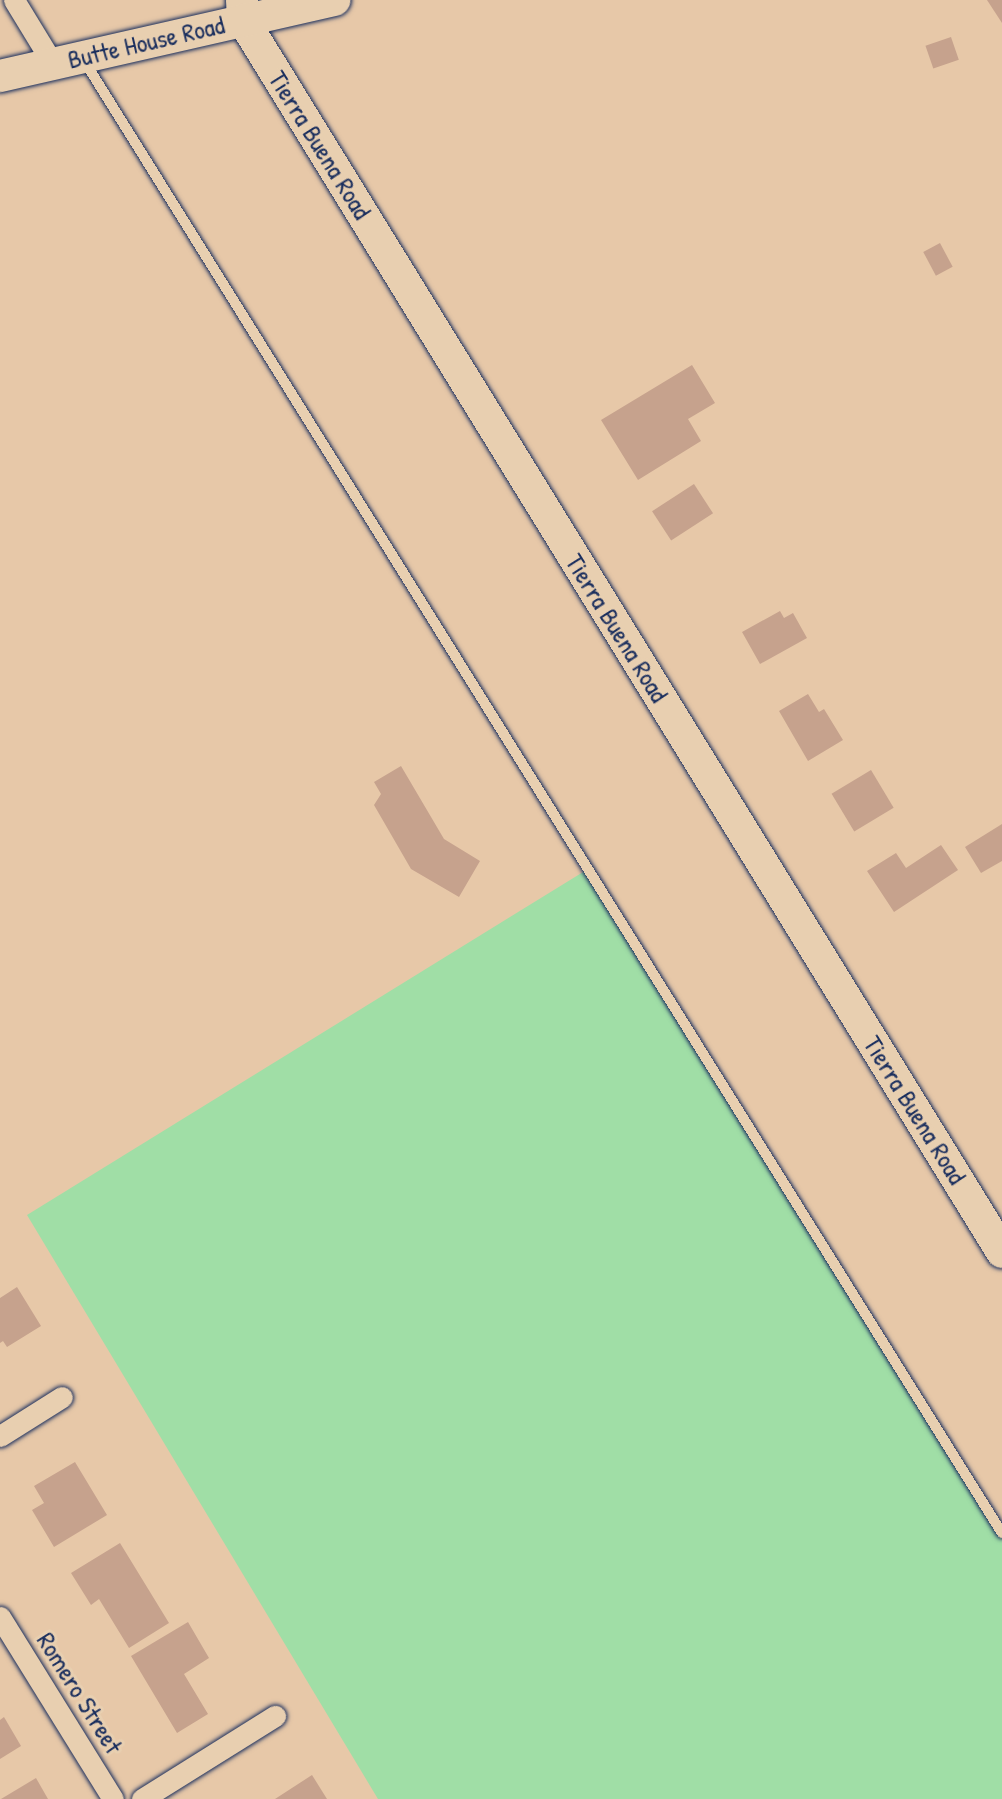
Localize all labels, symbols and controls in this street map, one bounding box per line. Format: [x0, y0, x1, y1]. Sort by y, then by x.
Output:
street label: Butte House Road [65, 9, 227, 75]
street label: Tierra Buena Road [262, 65, 378, 225]
street label: Tierra Buena Road [559, 548, 675, 708]
street label: Tierra Buena Road [857, 1030, 973, 1190]
street label: Romero Street [30, 1627, 130, 1759]

